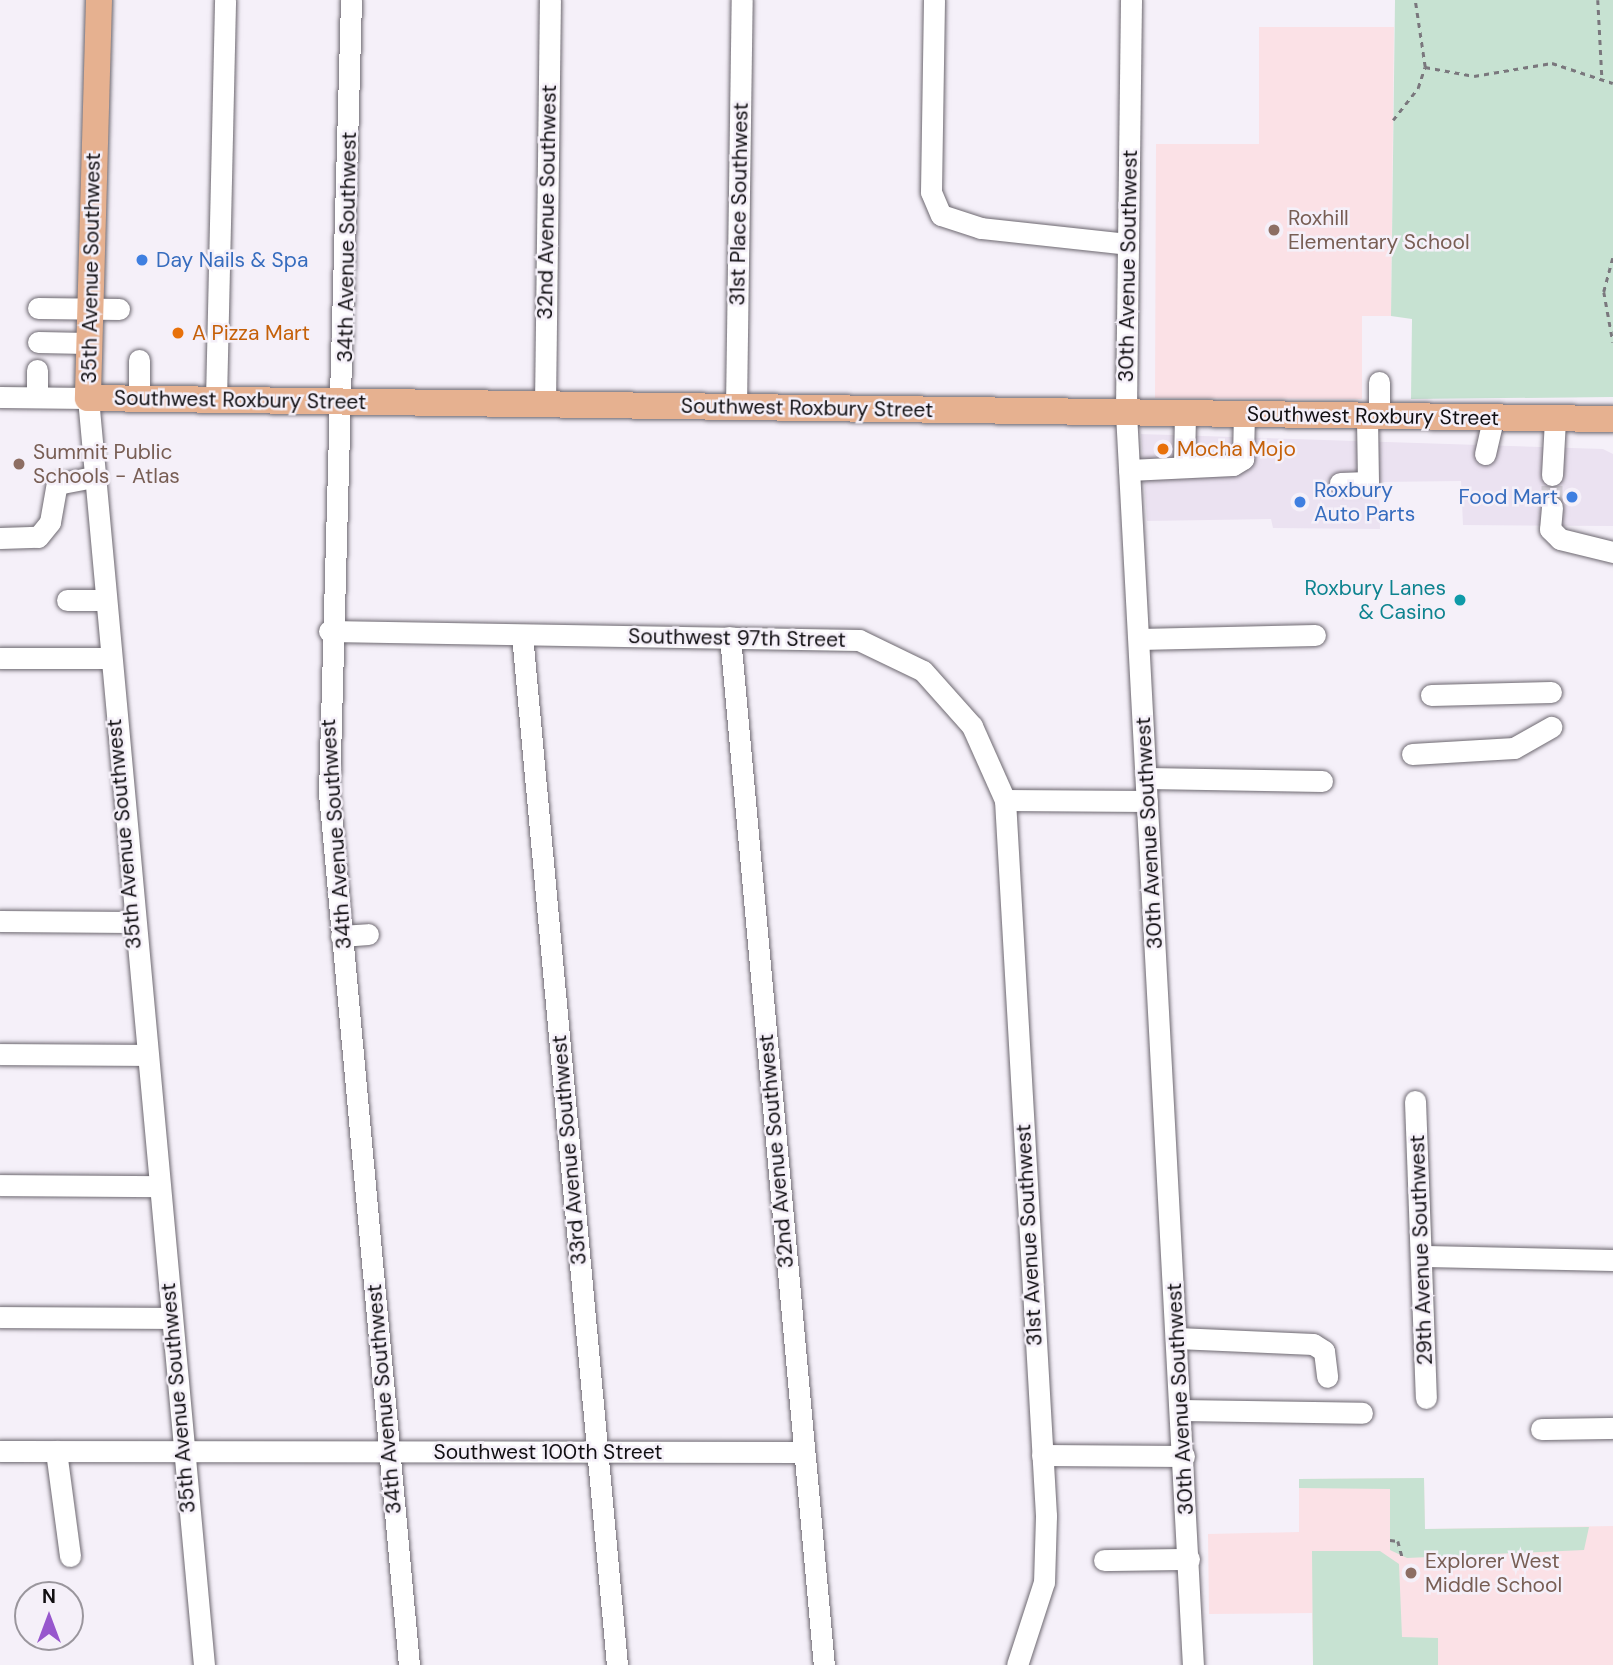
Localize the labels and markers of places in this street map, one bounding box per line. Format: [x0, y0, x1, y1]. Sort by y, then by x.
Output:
place label: Roxhill Elementary School [1288, 205, 1470, 255]
marker: Roxhill Elementary School [1266, 222, 1282, 238]
place label: Day Nails & Spa [156, 247, 308, 273]
marker: Day Nails & Spa [134, 252, 150, 268]
place label: A Pizza Mart [192, 320, 310, 346]
marker: A Pizza Mart [170, 325, 186, 341]
place label: Mocha Mojo [1177, 436, 1296, 462]
place label: Summit Public Schools - Atlas [33, 439, 180, 489]
marker: Mocha Mojo [1155, 441, 1171, 457]
marker: Summit Public Schools - Atlas [11, 456, 27, 472]
place label: Roxbury Auto Parts [1314, 477, 1415, 527]
place label: Food Mart [1458, 484, 1558, 510]
marker: Food Mart [1564, 489, 1580, 505]
marker: Roxbury Auto Parts [1292, 494, 1308, 510]
place label: Roxbury Lanes & Casino [1305, 575, 1446, 625]
marker: Roxbury Lanes & Casino [1452, 592, 1468, 608]
place label: Explorer West Middle School [1425, 1548, 1562, 1598]
marker: Explorer West Middle School [1403, 1565, 1419, 1581]

